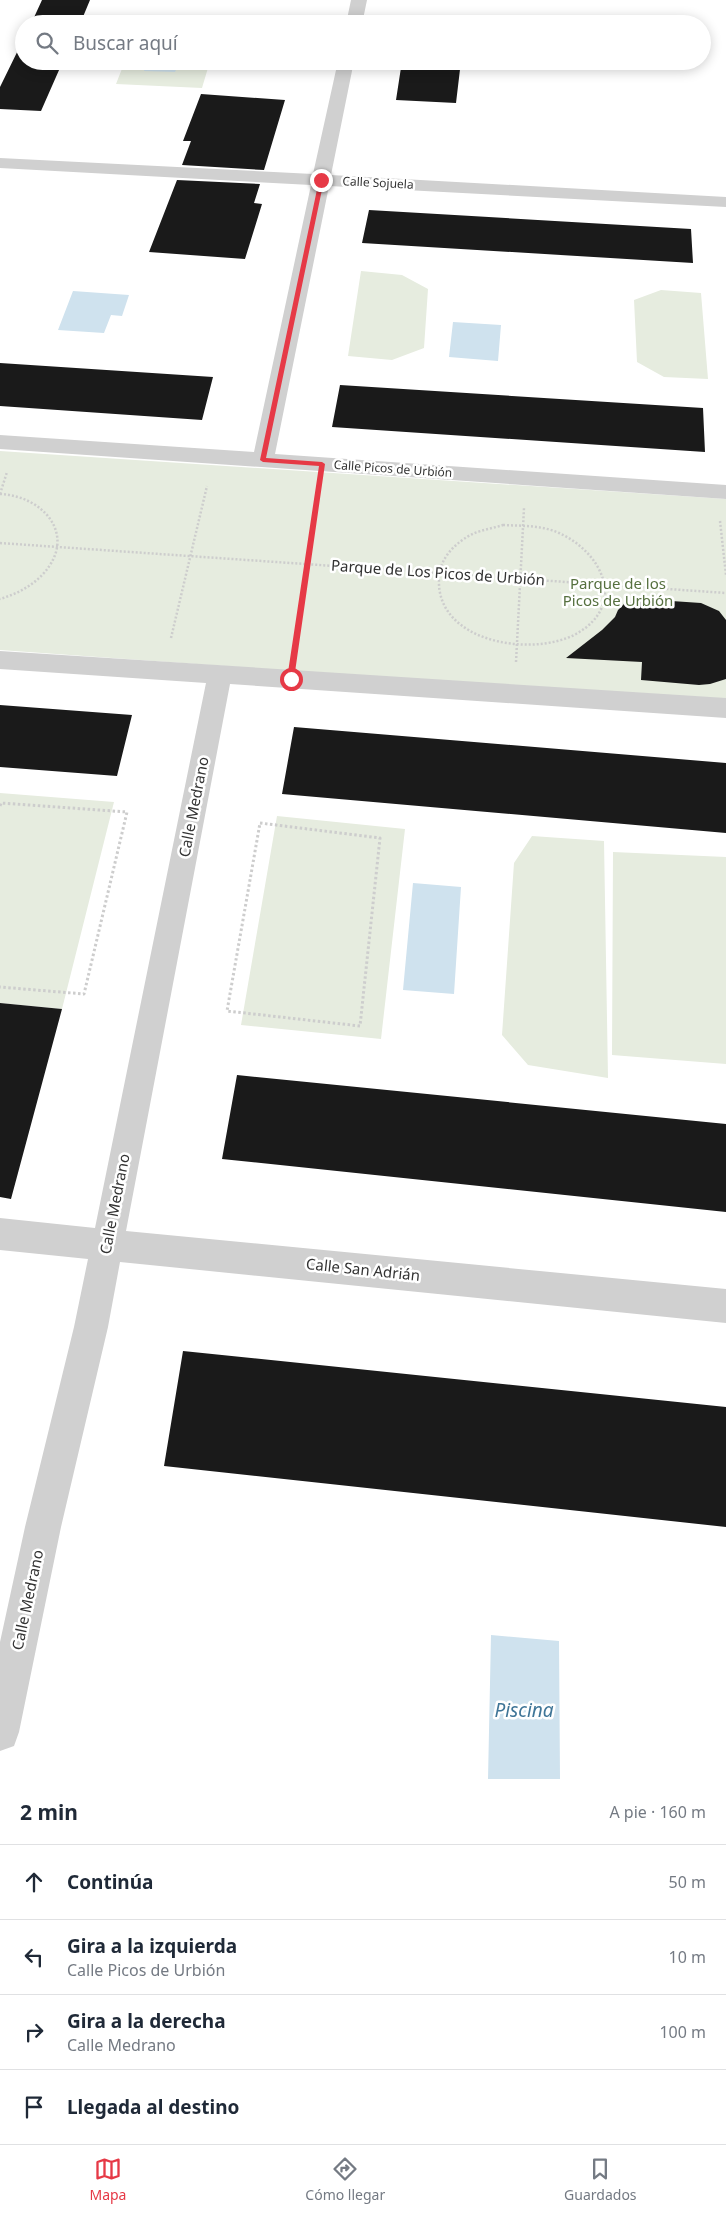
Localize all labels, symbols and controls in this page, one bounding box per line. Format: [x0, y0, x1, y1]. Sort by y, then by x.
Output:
search box [15, 15, 711, 70]
icon: search [33, 29, 61, 57]
text: Buscar aquí [73, 30, 178, 56]
route end [310, 169, 333, 192]
street label: Calle Sojuela [342, 172, 414, 193]
street label: Calle Picos de Urbión [333, 456, 453, 481]
street label: Parque de Los Picos de Urbión [330, 555, 546, 589]
park label: Parque de los Picos de Urbión [563, 573, 673, 610]
route start [280, 668, 303, 691]
street label: Calle Medrano [173, 755, 213, 859]
street label: Calle Medrano [94, 1152, 134, 1256]
street label: Calle San Adrián [305, 1253, 421, 1285]
street label: Calle Medrano [7, 1548, 47, 1652]
water label: Piscina [494, 1697, 554, 1723]
text: 2 min [20, 1798, 78, 1826]
text: A pie · 160 m [609, 1801, 706, 1823]
icon: ahead [20, 1868, 48, 1896]
text: Continúa [67, 1869, 153, 1895]
text: 50 m [669, 1871, 706, 1893]
text: Gira a la izquierda [67, 1933, 237, 1959]
icon: left [20, 1943, 48, 1971]
text: 10 m [669, 1946, 706, 1968]
text: Calle Picos de Urbión [67, 1959, 225, 1981]
text: Gira a la derecha [67, 2008, 226, 2034]
icon: right [20, 2018, 48, 2046]
text: 100 m [659, 2021, 706, 2043]
text: Calle Medrano [67, 2034, 176, 2056]
icon: arrive [20, 2093, 48, 2121]
text: Llegada al destino [67, 2094, 239, 2120]
tab: Mapa [89, 2155, 126, 2204]
tab: Cómo llegar [305, 2155, 385, 2204]
tab: Guardados [564, 2155, 637, 2204]

